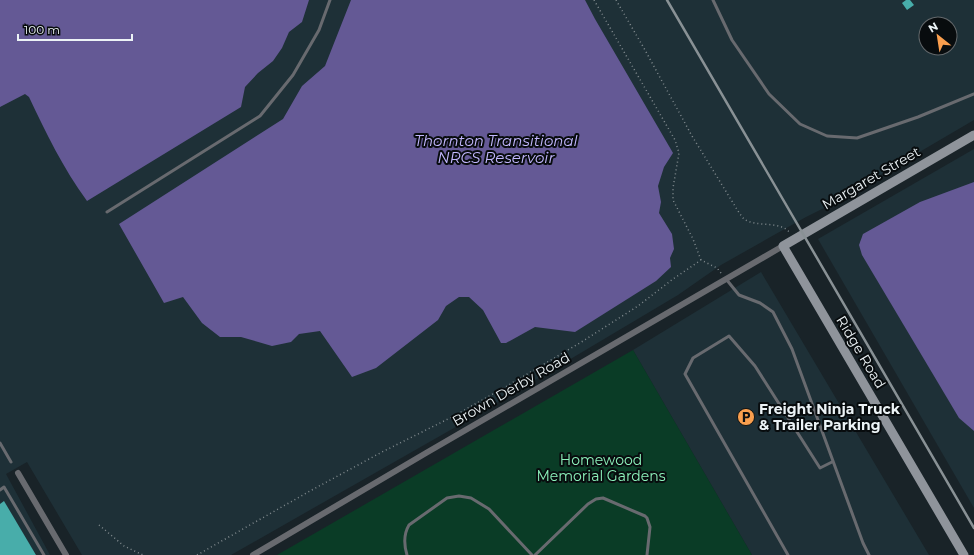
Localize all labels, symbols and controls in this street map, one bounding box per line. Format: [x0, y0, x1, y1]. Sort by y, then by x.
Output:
scale bar [18, 16, 132, 42]
north arrow [918, 16, 958, 56]
text: N [926, 19, 940, 36]
text: 100 m [24, 22, 60, 37]
water label: Thornton Transitional NRCS Reservoir [414, 131, 578, 167]
street label: Margaret Street [819, 142, 924, 213]
street label: Ridge Road [832, 312, 890, 392]
street label: Brown Derby Road [449, 348, 573, 430]
place label: Freight Ninja Truck & Trailer Parking [759, 400, 901, 434]
parking icon: Freight Ninja Truck & Trailer Parking [736, 407, 756, 427]
park label: Homewood Memorial Gardens [536, 451, 666, 485]

